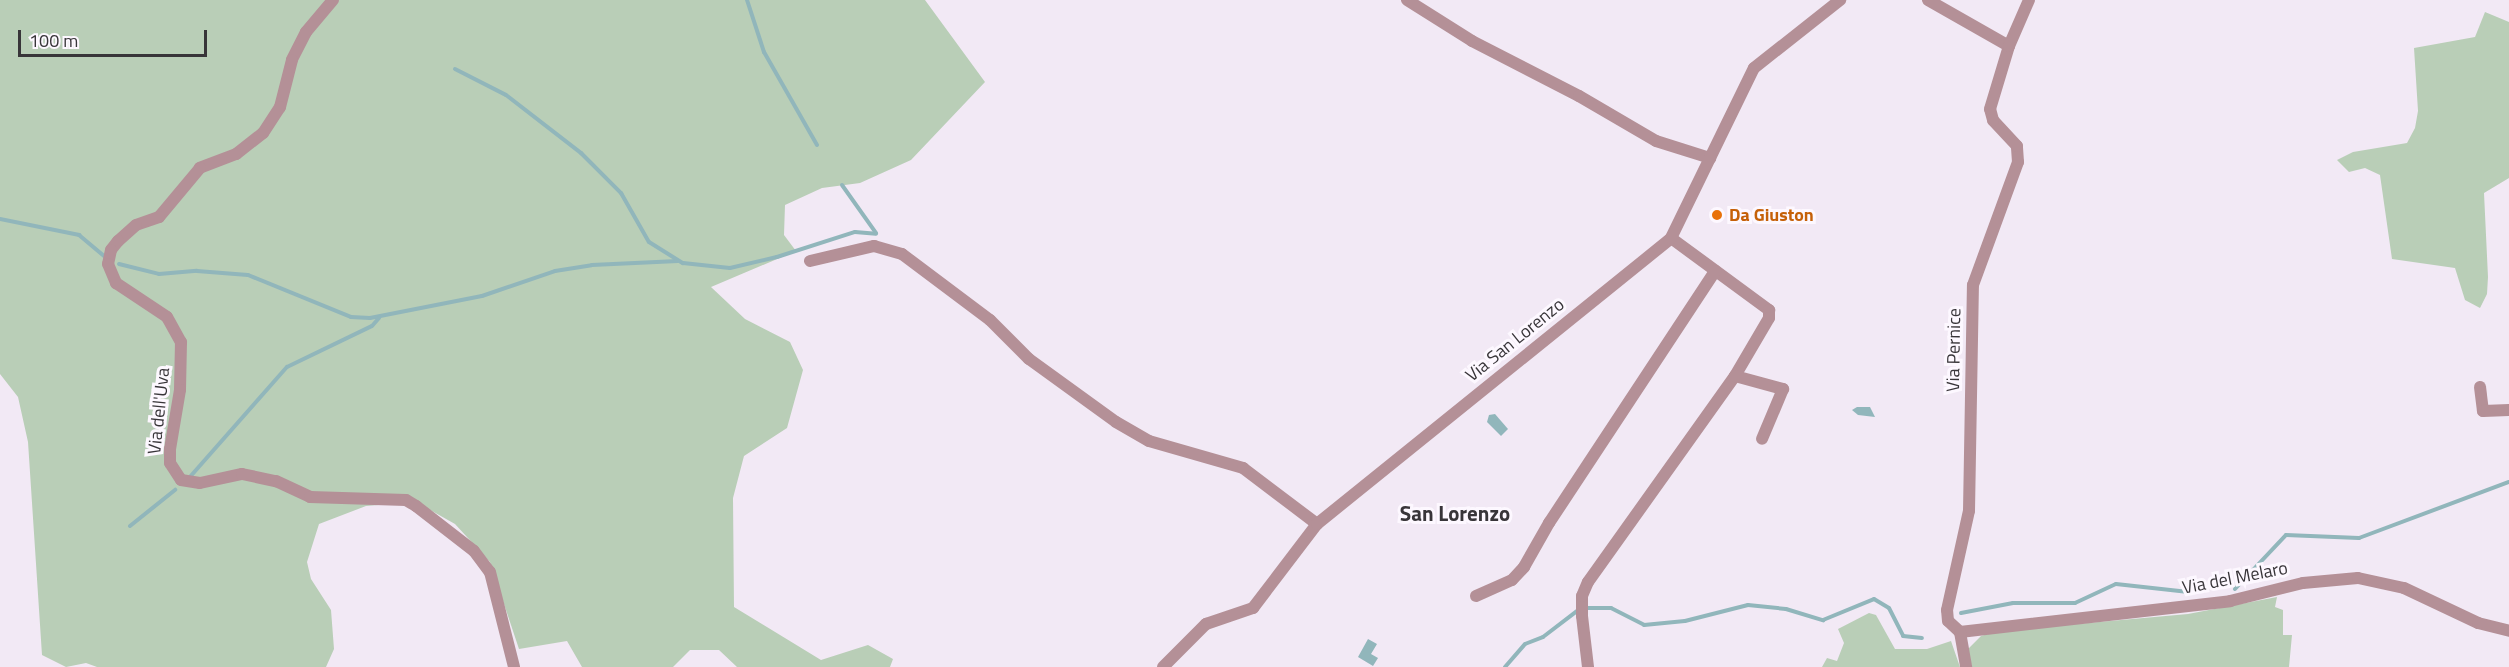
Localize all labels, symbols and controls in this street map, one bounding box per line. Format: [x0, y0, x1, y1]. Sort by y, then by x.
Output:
scale bar [21, 18, 210, 56]
text: 100 m [29, 27, 78, 54]
place label: Da Giuston [1729, 204, 1814, 226]
marker: Da Giuston [1710, 208, 1724, 222]
street label: Via San Lorenzo [1461, 294, 1569, 386]
street label: Via Pernice [1942, 308, 1966, 392]
street label: Via dell'Uva [144, 367, 174, 455]
district label: San Lorenzo [1400, 500, 1510, 526]
street label: Via del Melaro [2180, 557, 2290, 599]

